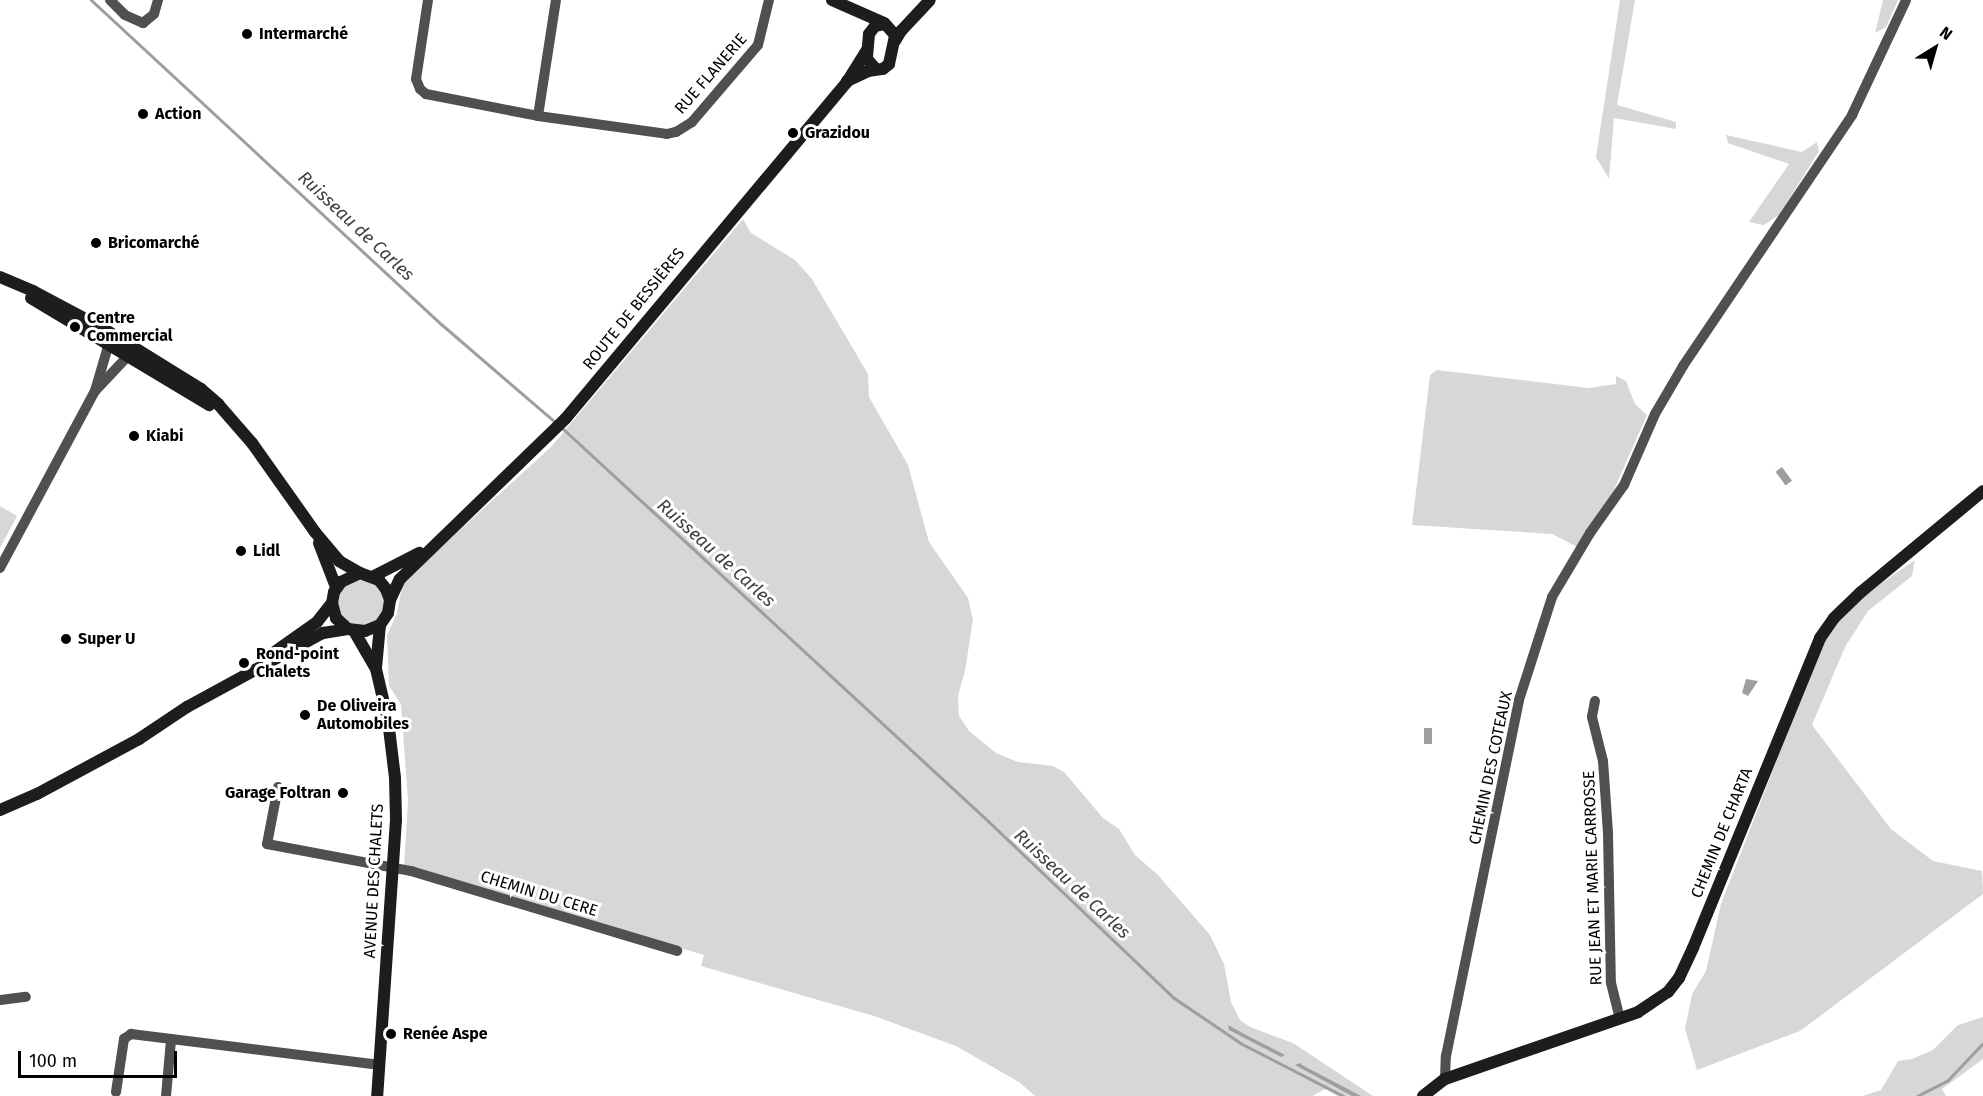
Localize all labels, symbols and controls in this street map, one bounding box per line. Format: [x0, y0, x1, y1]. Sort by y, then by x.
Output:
north arrow [1905, 18, 1965, 78]
text: N [1936, 22, 1956, 44]
place label: Intermarché [259, 24, 348, 44]
marker: Intermarché [240, 27, 254, 41]
street label: RUE FLANERIE [671, 30, 751, 118]
place label: Action [155, 104, 201, 124]
marker: Action [136, 107, 150, 121]
place label: Grazidou [805, 123, 870, 143]
marker: Grazidou [786, 126, 800, 140]
water label: Ruisseau de Carles [293, 167, 419, 285]
place label: Bricomarché [108, 233, 199, 253]
marker: Bricomarché [89, 236, 103, 250]
street label: ROUTE DE BESSIÈRES [579, 244, 689, 374]
place label: Centre Commercial [87, 308, 173, 346]
marker: Centre Commercial [68, 320, 82, 334]
place label: Kiabi [146, 426, 183, 446]
marker: Kiabi [127, 429, 141, 443]
water label: Ruisseau de Carles [653, 494, 779, 612]
place label: Lidl [253, 541, 280, 561]
marker: Lidl [234, 544, 248, 558]
place label: Super U [78, 629, 135, 649]
marker: Super U [59, 632, 73, 646]
place label: Rond-point Chalets [256, 644, 339, 682]
marker: Rond-point Chalets [237, 656, 251, 670]
street label: CHEMIN DES COTEAUX [1465, 689, 1517, 847]
place label: De Oliveira Automobiles [317, 696, 409, 734]
marker: De Oliveira Automobiles [298, 708, 312, 722]
street label: CHEMIN DE CHARTA [1687, 765, 1757, 901]
street label: RUE JEAN ET MARIE CARROSSE [1580, 770, 1606, 986]
place label: Garage Foltran [225, 783, 331, 803]
marker: Garage Foltran [336, 786, 350, 800]
street label: AVENUE DES CHALETS [360, 803, 388, 959]
water label: Ruisseau de Carles [1009, 825, 1135, 943]
street label: CHEMIN DU CERE [478, 867, 600, 921]
place label: Renée Aspe [403, 1024, 488, 1044]
marker: Renée Aspe [384, 1027, 398, 1041]
scale bar [21, 1039, 180, 1077]
text: 100 m [29, 1050, 77, 1072]

